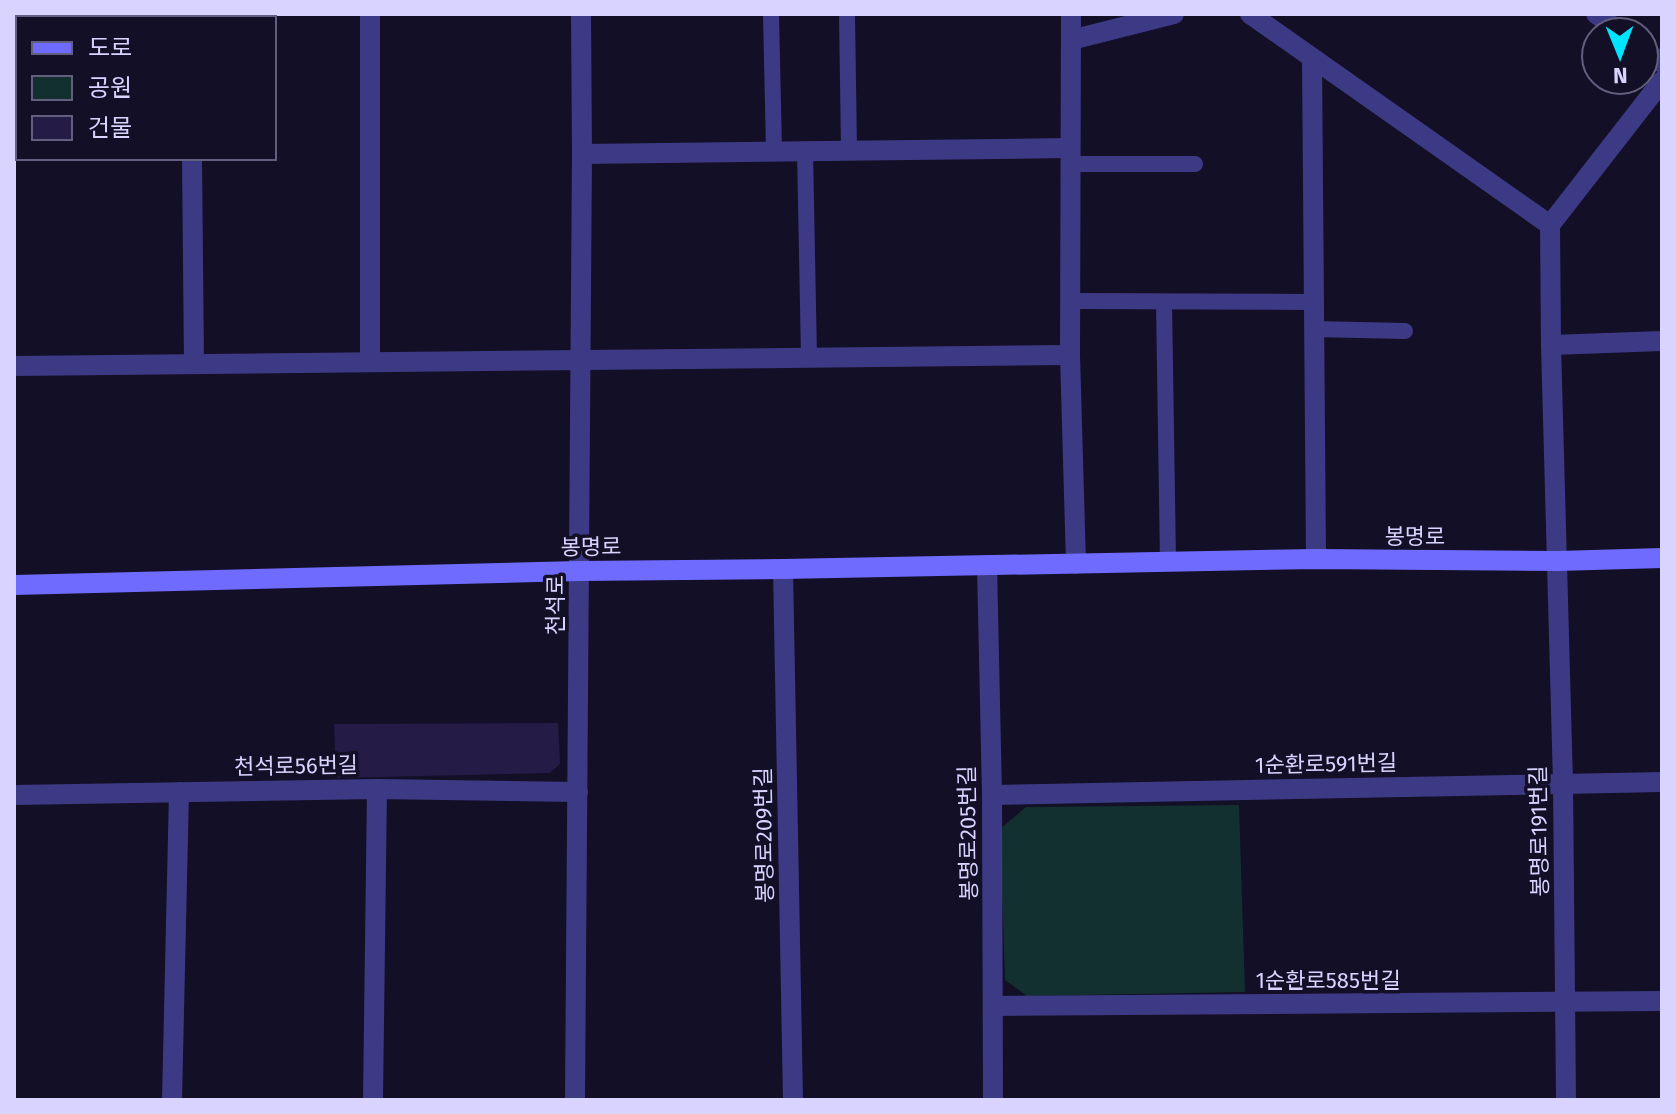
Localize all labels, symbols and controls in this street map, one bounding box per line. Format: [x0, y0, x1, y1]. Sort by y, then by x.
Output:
legend [16, 16, 276, 160]
north arrow [1580, 16, 1660, 96]
text: 도로 [88, 34, 132, 62]
text: N [1613, 62, 1628, 89]
text: 공원 [88, 74, 132, 102]
text: 건물 [88, 114, 132, 142]
street label: 봉명로 [1385, 523, 1445, 550]
street label: 봉명로 [560, 533, 622, 561]
street label: 천석로 [542, 575, 569, 635]
street label: 1순환로591번길 [1255, 749, 1397, 779]
street label: 천석로56번길 [234, 751, 358, 781]
street label: 봉명로205번길 [953, 765, 983, 901]
street label: 봉명로191번길 [1524, 765, 1554, 897]
street label: 봉명로209번길 [749, 767, 779, 903]
street label: 1순환로585번길 [1256, 967, 1400, 994]

